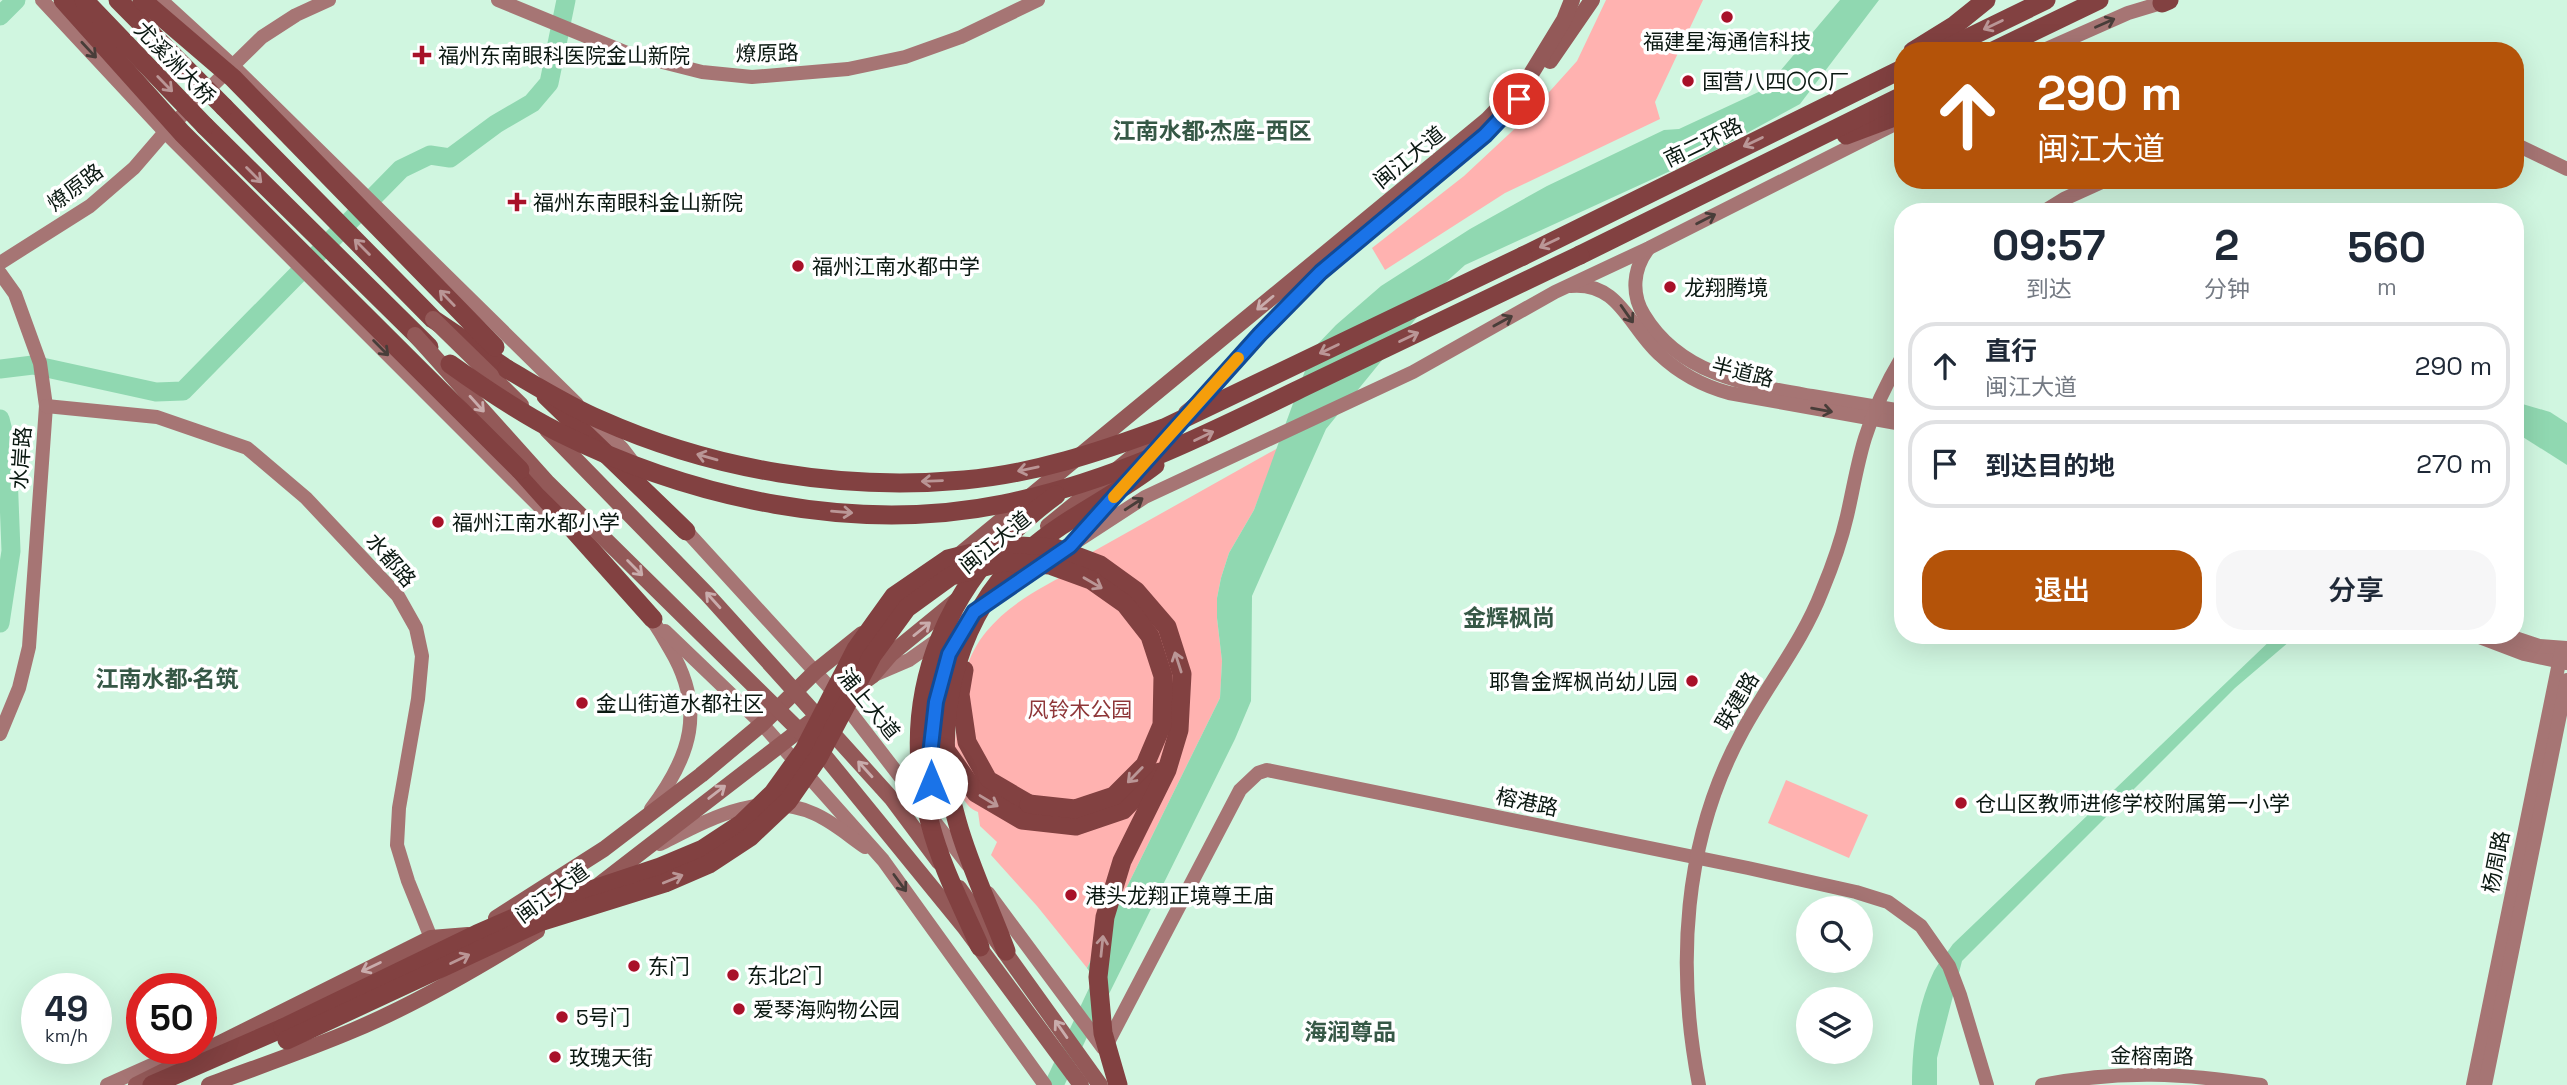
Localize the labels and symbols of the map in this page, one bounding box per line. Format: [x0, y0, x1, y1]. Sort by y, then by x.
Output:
marker: 福建星海通信科技 [1719, 9, 1735, 25]
street label: 尤溪洲大桥 [129, 16, 221, 110]
one-way arrow [2094, 16, 2115, 29]
one-way arrow [1983, 19, 2004, 33]
place label: 福建星海通信科技 [1643, 28, 1811, 55]
street label: 燎原路 [735, 39, 799, 67]
one-way arrow [80, 41, 97, 58]
place label: 福州东南眼科医院金山新院 [438, 42, 690, 69]
marker: 福州东南眼科医院金山新院 [412, 45, 432, 65]
place label: 国营八四〇〇厂 [1702, 68, 1849, 95]
pin [1489, 69, 1549, 129]
marker: 国营八四〇〇厂 [1680, 73, 1696, 89]
one-way arrow [156, 76, 173, 93]
street label: 南二环路 [1659, 111, 1747, 173]
district label: 江南水都·杰座-西区 [1113, 116, 1311, 146]
street label: 闽江大道 [1368, 120, 1450, 194]
one-way arrow [1743, 136, 1764, 150]
street label: 燎原路 [42, 157, 108, 217]
one-way arrow [245, 166, 262, 183]
place label: 福州东南眼科金山新院 [533, 189, 743, 216]
marker: 福州东南眼科金山新院 [507, 192, 527, 212]
one-way arrow [1695, 212, 1716, 226]
one-way arrow [1539, 237, 1560, 251]
one-way arrow [354, 239, 371, 256]
place label: 福州江南水都中学 [812, 253, 980, 280]
marker: 福州江南水都中学 [790, 258, 806, 274]
place label: 龙翔腾境 [1684, 274, 1768, 301]
marker: 龙翔腾境 [1662, 279, 1678, 295]
one-way arrow [439, 290, 456, 307]
one-way arrow [1257, 295, 1275, 311]
one-way arrow [1620, 304, 1634, 323]
one-way arrow [1492, 314, 1513, 327]
one-way arrow [1398, 330, 1419, 343]
one-way arrow [372, 339, 389, 356]
one-way arrow [1319, 343, 1340, 356]
street label: 半道路 [1709, 351, 1777, 393]
one-way arrow [469, 395, 485, 413]
one-way arrow [1810, 404, 1833, 417]
street label: 水岸路 [5, 426, 37, 490]
one-way arrow [1193, 429, 1214, 442]
one-way arrow [696, 450, 719, 463]
one-way arrow [1017, 463, 1040, 477]
one-way arrow [921, 475, 944, 488]
one-way arrow [1123, 497, 1143, 511]
street label: 闽江大道 [954, 505, 1036, 579]
one-way arrow [830, 506, 852, 519]
place label: 福州江南水都小学 [452, 509, 620, 536]
marker: 福州江南水都小学 [430, 514, 446, 530]
street label: 水都路 [360, 527, 422, 593]
one-way arrow [626, 559, 643, 576]
one-way arrow [1083, 576, 1103, 590]
one-way arrow [704, 592, 721, 609]
district label: 金辉枫尚 [1463, 603, 1555, 633]
one-way arrow [912, 621, 930, 637]
one-way arrow [1170, 652, 1183, 674]
street label: 浦上大道 [832, 663, 906, 745]
district label: 江南水都·名筑 [95, 664, 239, 694]
street label: 联建路 [1709, 667, 1765, 735]
place label: 耶鲁金辉枫尚幼儿园 [1489, 668, 1678, 695]
marker: 耶鲁金辉枫尚幼儿园 [1684, 673, 1700, 689]
place label: 金山街道水都社区 [596, 690, 764, 717]
marker: 金山街道水都社区 [574, 695, 590, 711]
park label: 风铃木公园 [1028, 696, 1133, 723]
position arrow [894, 746, 968, 820]
one-way arrow [857, 760, 873, 778]
one-way arrow [1126, 766, 1143, 783]
street label: 榕港路 [1493, 782, 1561, 822]
one-way arrow [707, 785, 726, 800]
place label: 仓山区教师进修学校附属第一小学 [1975, 790, 2290, 817]
one-way arrow [979, 794, 999, 808]
marker: 仓山区教师进修学校附属第一小学 [1953, 795, 1969, 811]
street label: 杨周路 [2477, 829, 2515, 895]
street label: 闽江大道 [510, 857, 594, 929]
one-way arrow [661, 872, 683, 885]
one-way arrow [893, 873, 907, 892]
place label: 港头龙翔正境尊王庙 [1085, 882, 1274, 909]
marker: 港头龙翔正境尊王庙 [1063, 887, 1079, 903]
one-way arrow [1095, 935, 1108, 958]
one-way arrow [449, 952, 470, 965]
place label: 东门 [648, 953, 690, 980]
marker: 东门 [626, 958, 642, 974]
one-way arrow [361, 961, 382, 975]
place label: 东北2门 [747, 962, 823, 989]
marker: 东北2门 [725, 967, 741, 983]
speed limit sign: 50 [126, 973, 217, 1064]
place label: 爱琴海购物公园 [753, 996, 900, 1023]
marker: 爱琴海购物公园 [731, 1001, 747, 1017]
place label: 5号门 [576, 1004, 631, 1031]
marker: 5号门 [554, 1009, 570, 1025]
district label: 海润尊品 [1304, 1017, 1396, 1047]
one-way arrow [1054, 1020, 1068, 1039]
street label: 金榕南路 [2110, 1042, 2194, 1070]
place label: 玫瑰天街 [569, 1044, 653, 1071]
marker: 玫瑰天街 [547, 1049, 563, 1065]

